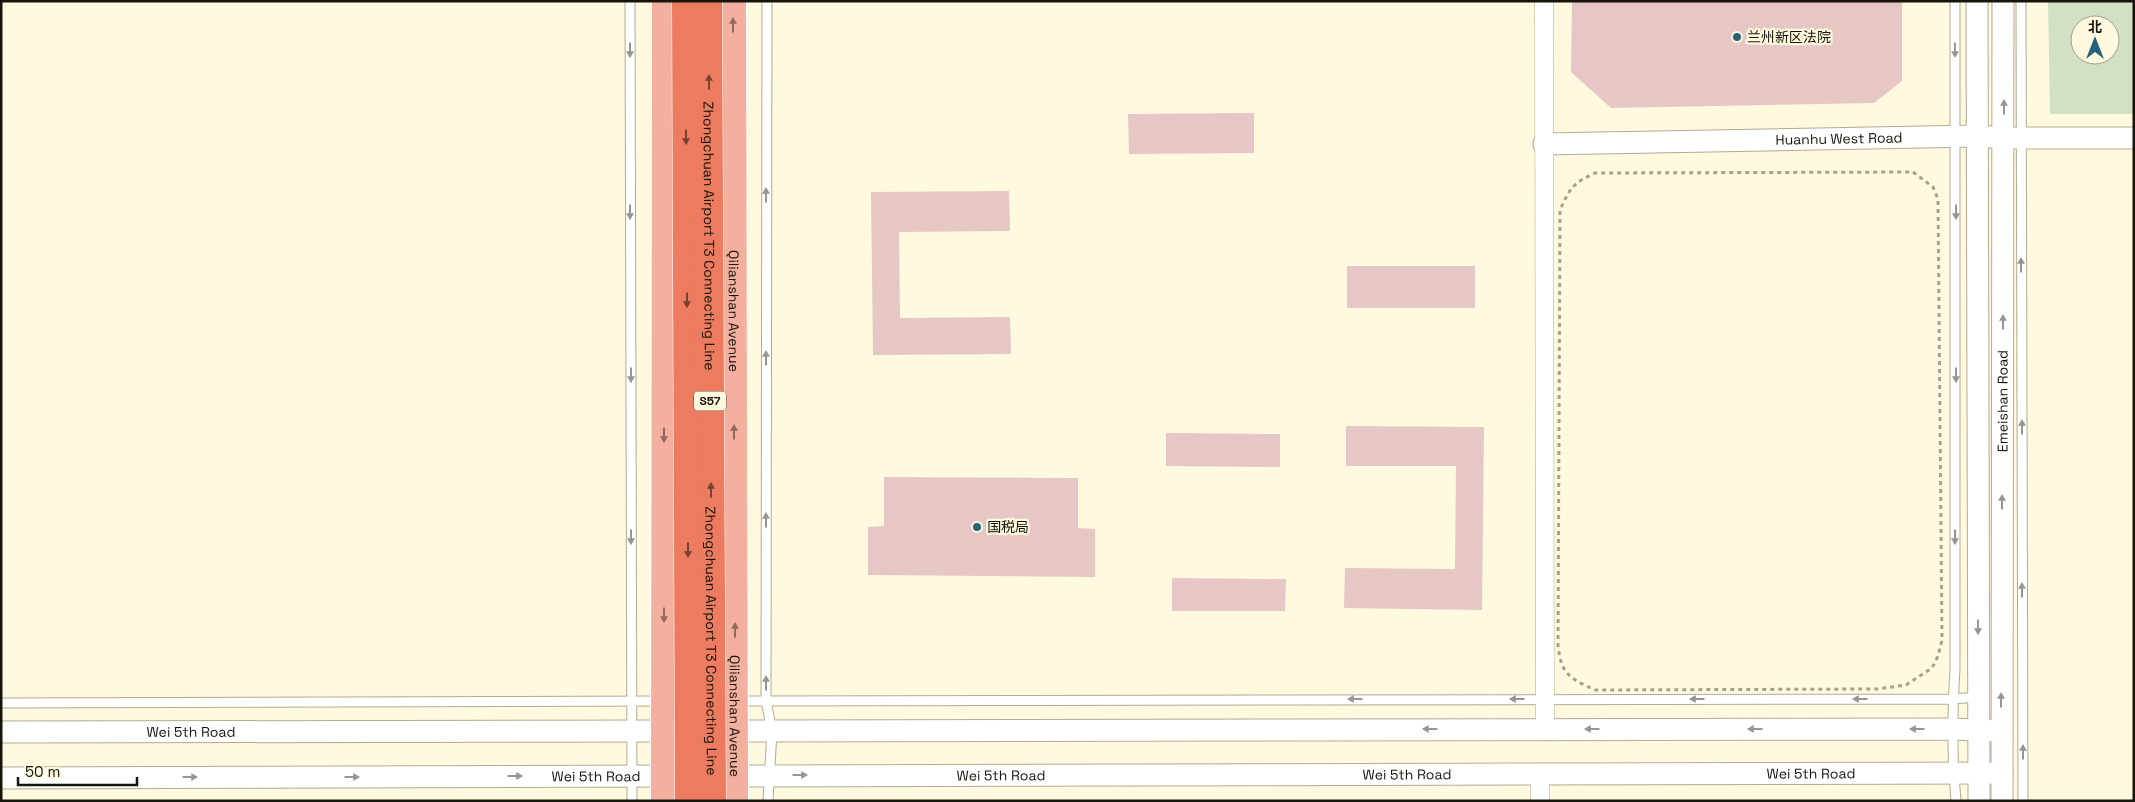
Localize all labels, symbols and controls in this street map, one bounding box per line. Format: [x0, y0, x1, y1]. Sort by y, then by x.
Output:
north arrow [2070, 15, 2120, 65]
one-way arrow [729, 16, 737, 32]
text: 北 [2088, 18, 2102, 36]
place label: 兰州新区法院 [1747, 28, 1831, 46]
marker: 兰州新区法院 [1731, 31, 1743, 43]
one-way arrow [626, 42, 634, 58]
one-way arrow [1951, 42, 1959, 58]
one-way arrow [705, 74, 713, 90]
one-way arrow [2000, 99, 2008, 115]
street label: Zhongchuan Airport T3 Connecting Line [700, 101, 719, 371]
street label: Huanhu West Road [1775, 128, 1903, 149]
one-way arrow [682, 130, 690, 146]
one-way arrow [762, 187, 770, 203]
one-way arrow [626, 205, 634, 221]
one-way arrow [1952, 205, 1960, 221]
street label: Qilianshan Avenue [725, 250, 743, 372]
one-way arrow [2017, 256, 2025, 272]
one-way arrow [683, 292, 691, 308]
one-way arrow [2000, 314, 2008, 330]
one-way arrow [762, 350, 770, 366]
street label: Emeishan Road [1993, 350, 2012, 452]
one-way arrow [627, 367, 635, 383]
one-way arrow [1952, 367, 1960, 383]
road number: S57 [694, 392, 726, 411]
one-way arrow [2018, 419, 2026, 435]
one-way arrow [730, 424, 738, 440]
one-way arrow [660, 427, 668, 443]
one-way arrow [706, 481, 714, 497]
one-way arrow [1998, 494, 2006, 510]
street label: Zhongchuan Airport T3 Connecting Line [702, 506, 721, 776]
one-way arrow [762, 512, 770, 528]
place label: 国税局 [987, 518, 1029, 536]
marker: 国税局 [971, 521, 983, 533]
one-way arrow [627, 530, 635, 546]
one-way arrow [1951, 530, 1959, 546]
one-way arrow [684, 542, 692, 558]
one-way arrow [2018, 581, 2026, 597]
one-way arrow [660, 607, 668, 623]
one-way arrow [1974, 620, 1982, 636]
one-way arrow [731, 621, 739, 637]
street label: Qilianshan Avenue [726, 655, 744, 777]
one-way arrow [762, 675, 770, 691]
one-way arrow [1997, 691, 2005, 707]
one-way arrow [1346, 695, 1362, 703]
one-way arrow [1509, 695, 1525, 703]
one-way arrow [1689, 695, 1705, 703]
one-way arrow [1851, 695, 1867, 703]
street label: Wei 5th Road [147, 723, 235, 741]
one-way arrow [1422, 725, 1438, 733]
one-way arrow [1584, 725, 1600, 733]
one-way arrow [1747, 725, 1763, 733]
one-way arrow [1909, 725, 1925, 733]
one-way arrow [2019, 744, 2027, 760]
scale bar [18, 754, 136, 786]
text: 50 m [25, 762, 60, 781]
street label: Wei 5th Road [1767, 764, 1855, 783]
street label: Wei 5th Road [1363, 765, 1451, 783]
street label: Wei 5th Road [957, 766, 1045, 784]
street label: Wei 5th Road [552, 767, 640, 785]
one-way arrow [792, 771, 808, 779]
one-way arrow [507, 772, 523, 780]
one-way arrow [182, 773, 198, 781]
one-way arrow [345, 773, 361, 781]

